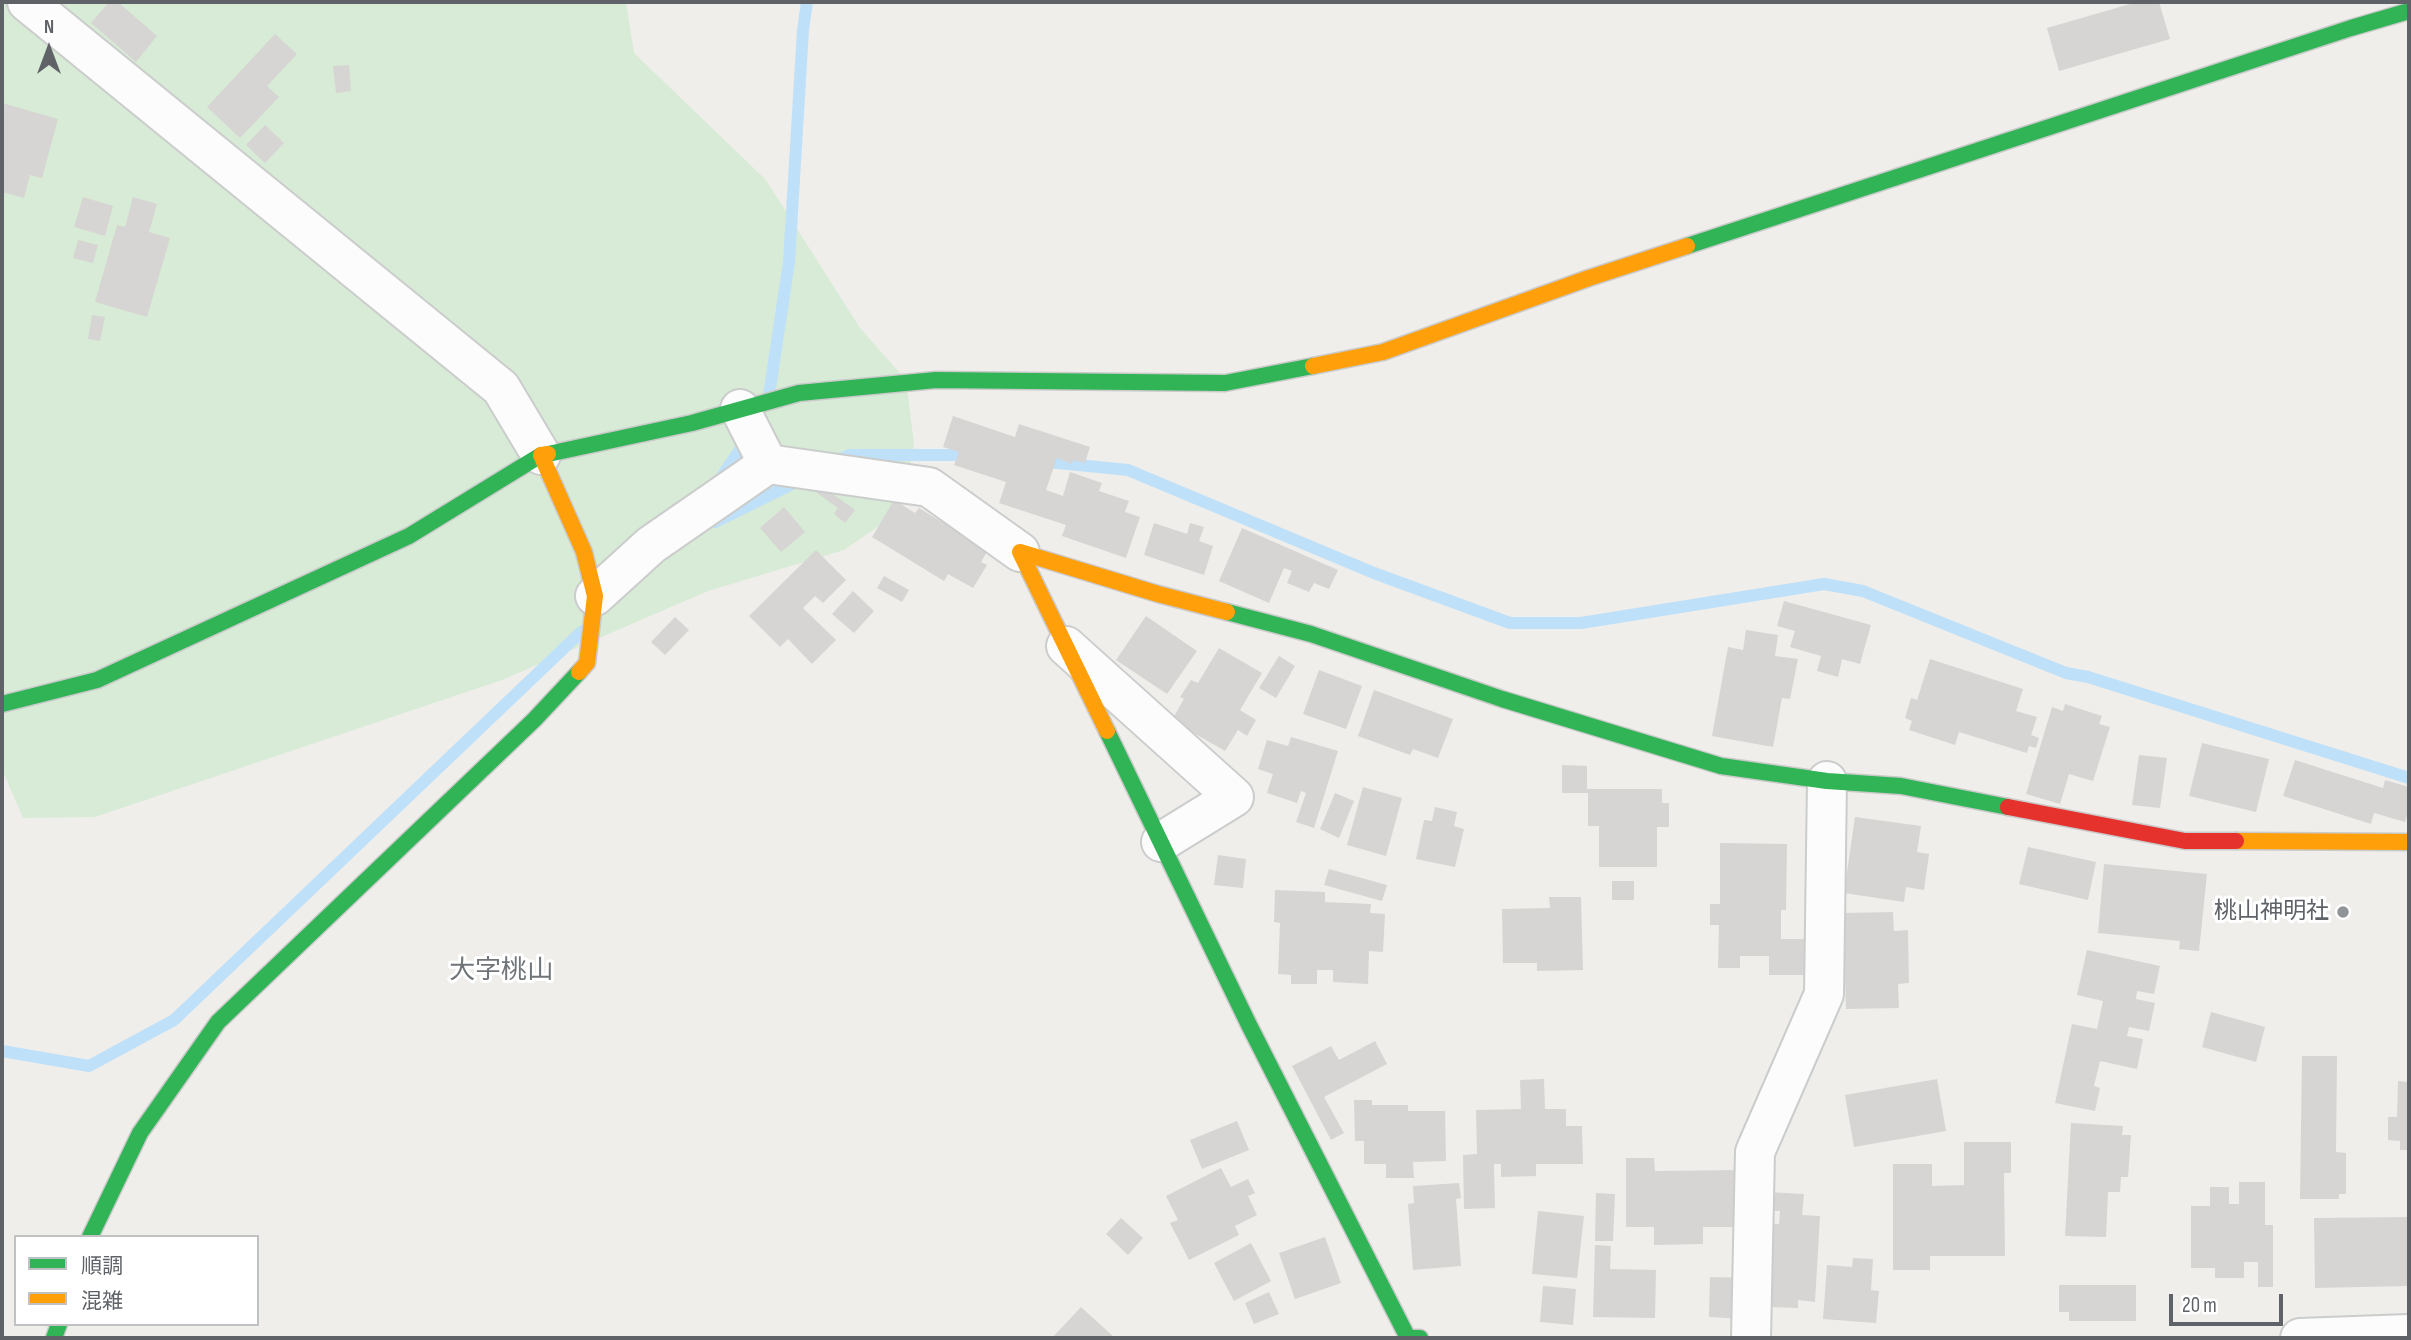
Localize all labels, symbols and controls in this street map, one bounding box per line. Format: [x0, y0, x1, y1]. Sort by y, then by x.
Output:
north arrow [14, 14, 84, 84]
text: N [44, 16, 54, 39]
place label: 桃山神明社 [2214, 898, 2329, 926]
marker: 桃山神明社 [2335, 904, 2351, 920]
district label: 大字桃山 [449, 955, 553, 987]
legend [14, 1235, 259, 1326]
text: 順調 [81, 1254, 123, 1279]
scale bar [2173, 1280, 2287, 1324]
text: 混雑 [81, 1289, 123, 1314]
text: 20 m [2182, 1293, 2217, 1318]

